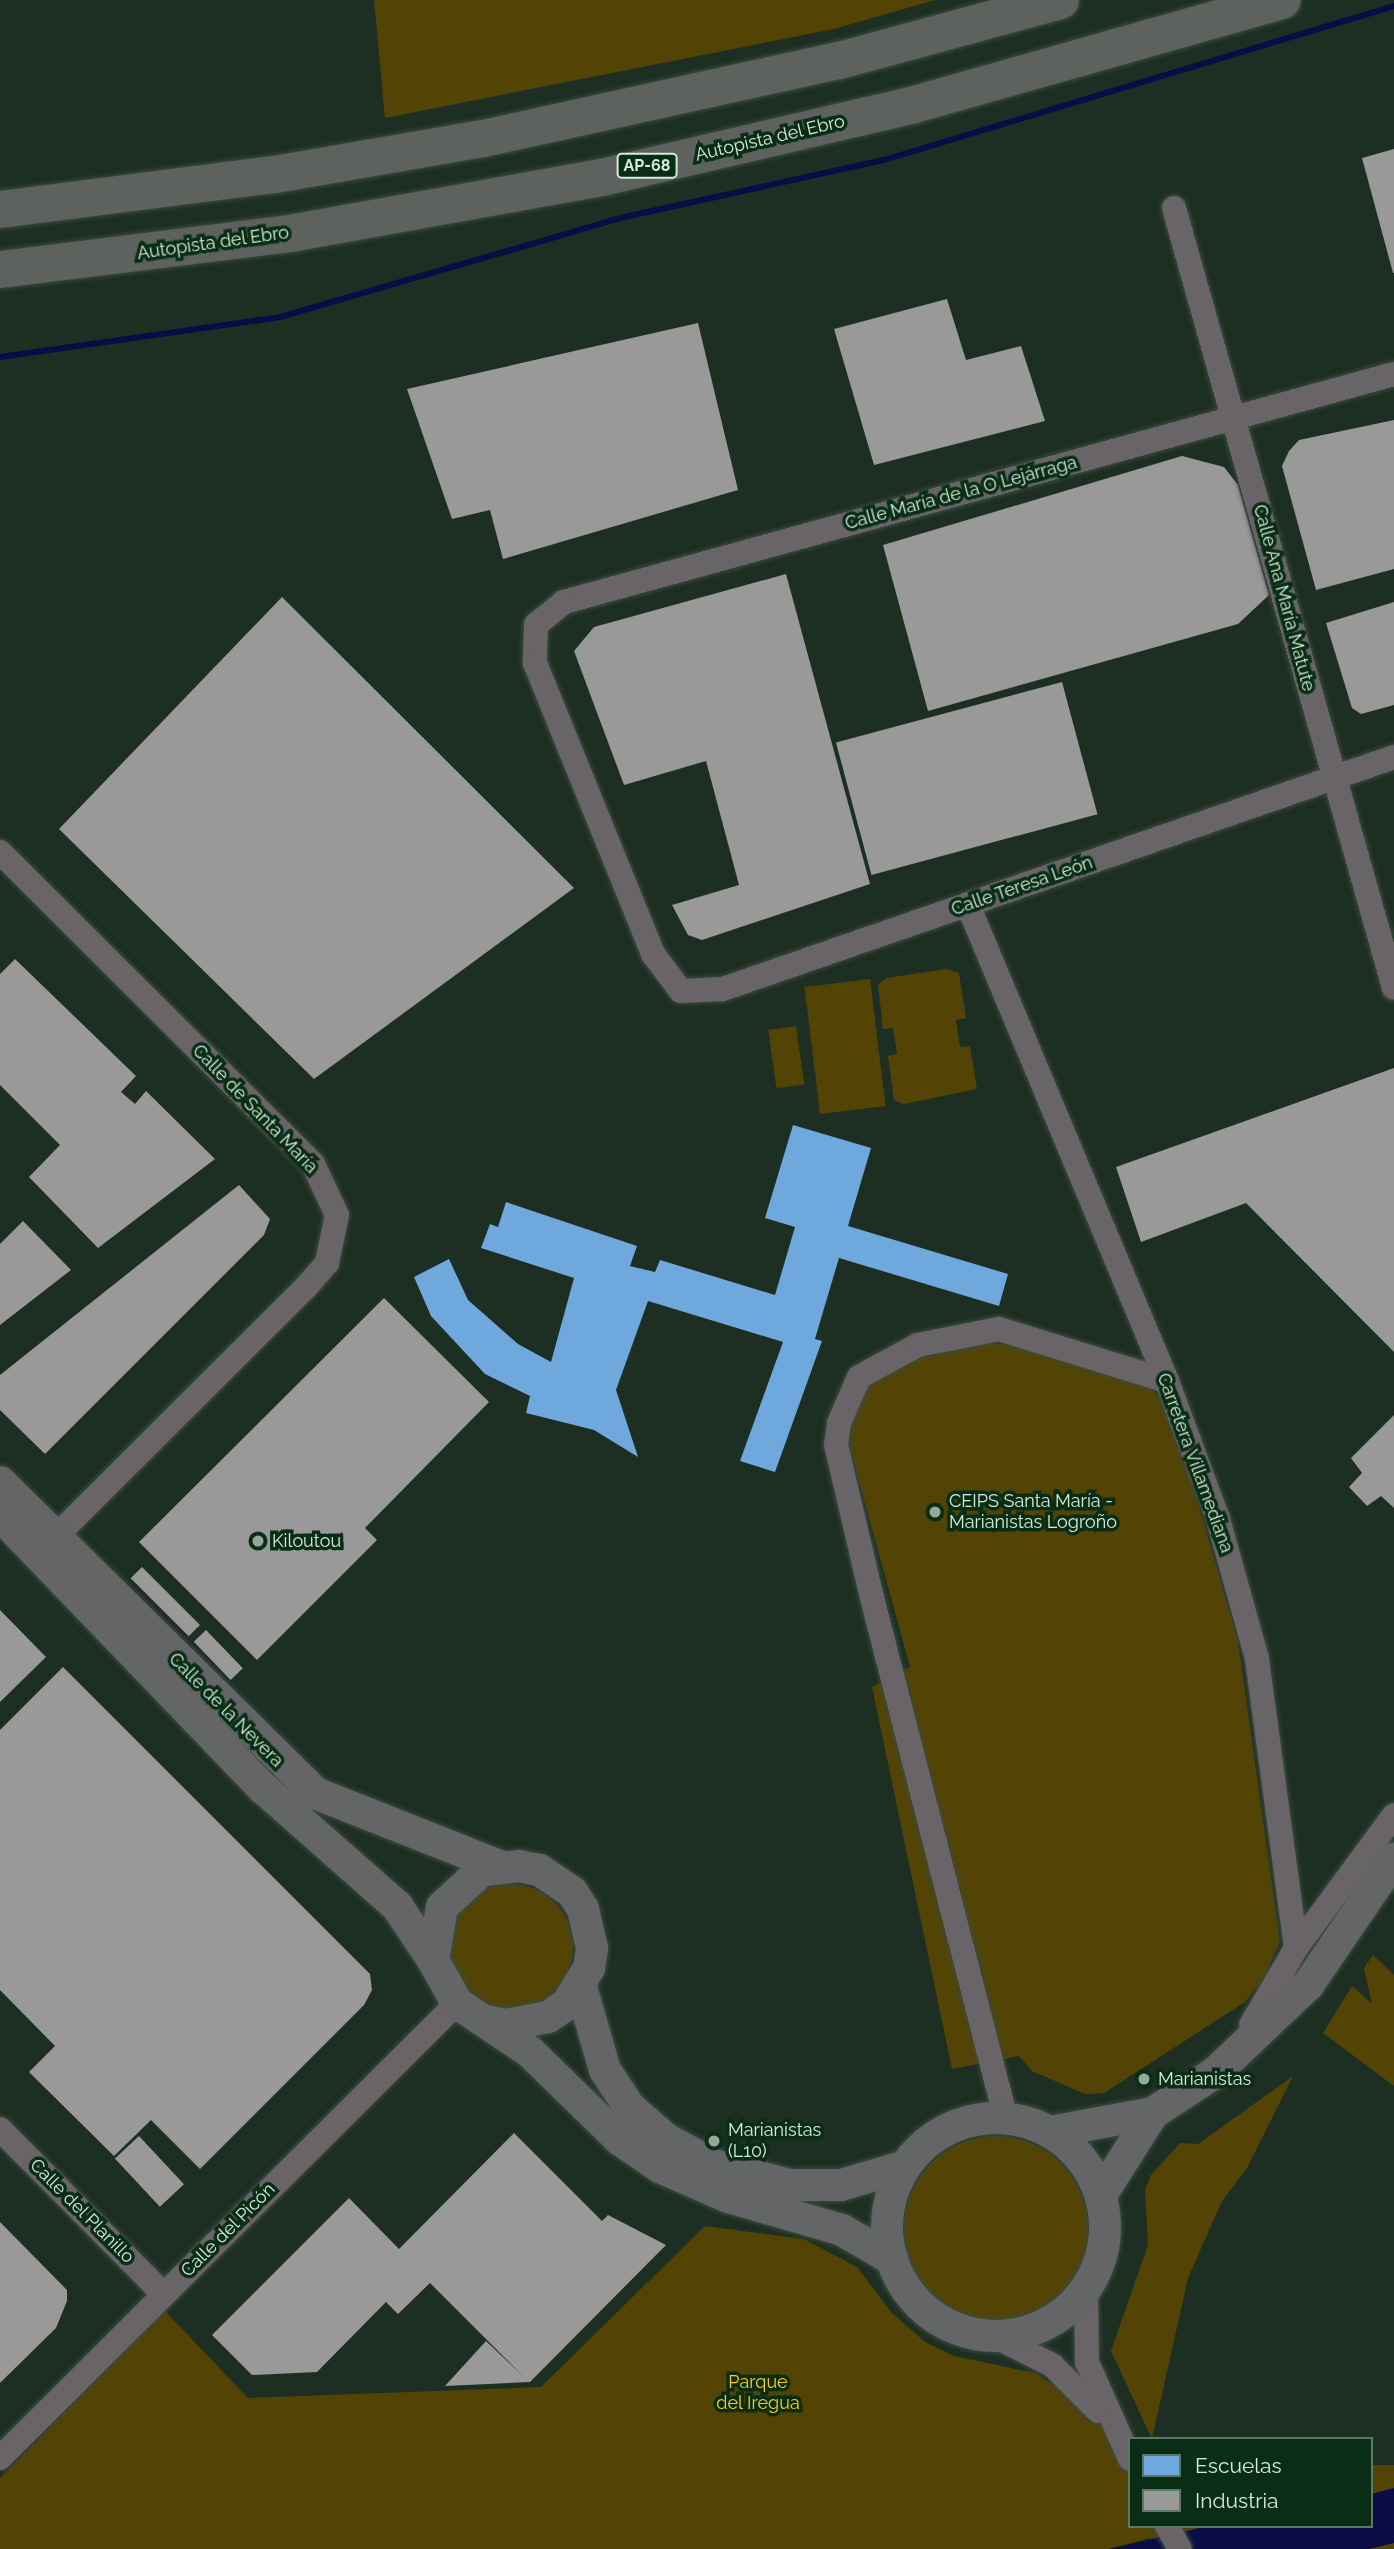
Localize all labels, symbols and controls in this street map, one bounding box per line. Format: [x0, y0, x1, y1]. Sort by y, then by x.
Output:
street label: Autopista del Ebro [693, 110, 847, 166]
road number: AP-68 [616, 154, 678, 178]
street label: Autopista del Ebro [136, 222, 290, 264]
street label: Calle María de la O Lejárraga [843, 452, 1079, 534]
street label: Calle Ana María Matute [1249, 502, 1319, 694]
street label: Calle Teresa León [948, 852, 1096, 920]
street label: Calle de Santa María [188, 1040, 322, 1178]
street label: Carretera Villamediana [1152, 1370, 1238, 1556]
place label: CEIPS Santa María - Marianistas Logroño [949, 1491, 1117, 1534]
marker: CEIPS Santa María - Marianistas Logroño [927, 1504, 943, 1520]
place label: Kiloutou [272, 1530, 341, 1552]
marker: Kiloutou [250, 1533, 266, 1549]
street label: Calle de la Nevera [164, 1648, 288, 1772]
place label: Marianistas [1158, 2068, 1251, 2090]
marker: Marianistas [1136, 2071, 1152, 2087]
place label: Marianistas (L10) [728, 2120, 821, 2162]
marker: Marianistas (L10) [706, 2133, 722, 2149]
street label: Calle del Planillo [25, 2154, 139, 2268]
street label: Calle del Picón [176, 2178, 280, 2282]
park label: Parque del Iregua [716, 2372, 800, 2414]
legend [1128, 2437, 1373, 2528]
text: Escuelas [1195, 2453, 1282, 2478]
text: Industria [1195, 2488, 1279, 2513]

